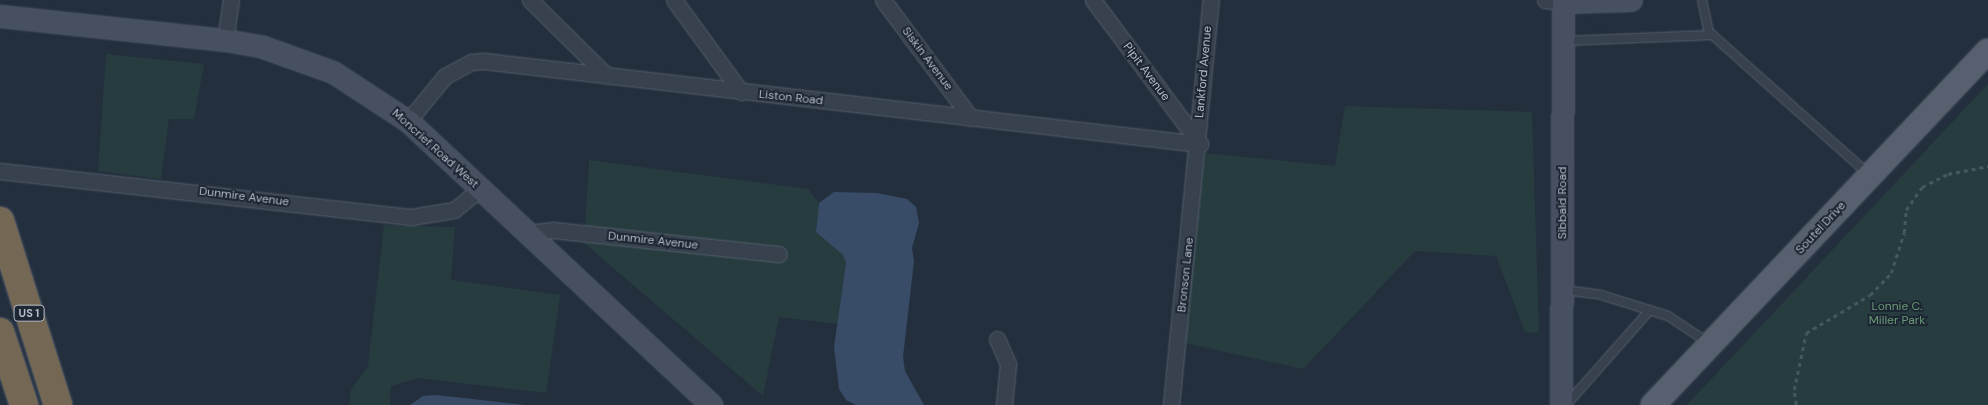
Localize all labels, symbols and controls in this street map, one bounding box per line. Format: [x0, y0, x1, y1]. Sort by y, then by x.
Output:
street label: Siskin Avenue [898, 24, 956, 94]
street label: Lankford Avenue [1193, 25, 1215, 119]
street label: Pipit Avenue [1120, 40, 1172, 104]
street label: Liston Road [758, 87, 824, 109]
street label: Moncrief Road West [389, 106, 481, 192]
street label: Sibbald Road [1556, 167, 1570, 239]
street label: Dunmire Avenue [198, 184, 290, 210]
street label: Soutel Drive [1793, 199, 1849, 257]
street label: Dunmire Avenue [607, 229, 699, 253]
street label: Bronson Lane [1175, 237, 1197, 313]
park label: Lonnie C. Miller Park [1869, 300, 1925, 328]
road number: US 1 [13, 304, 45, 322]

